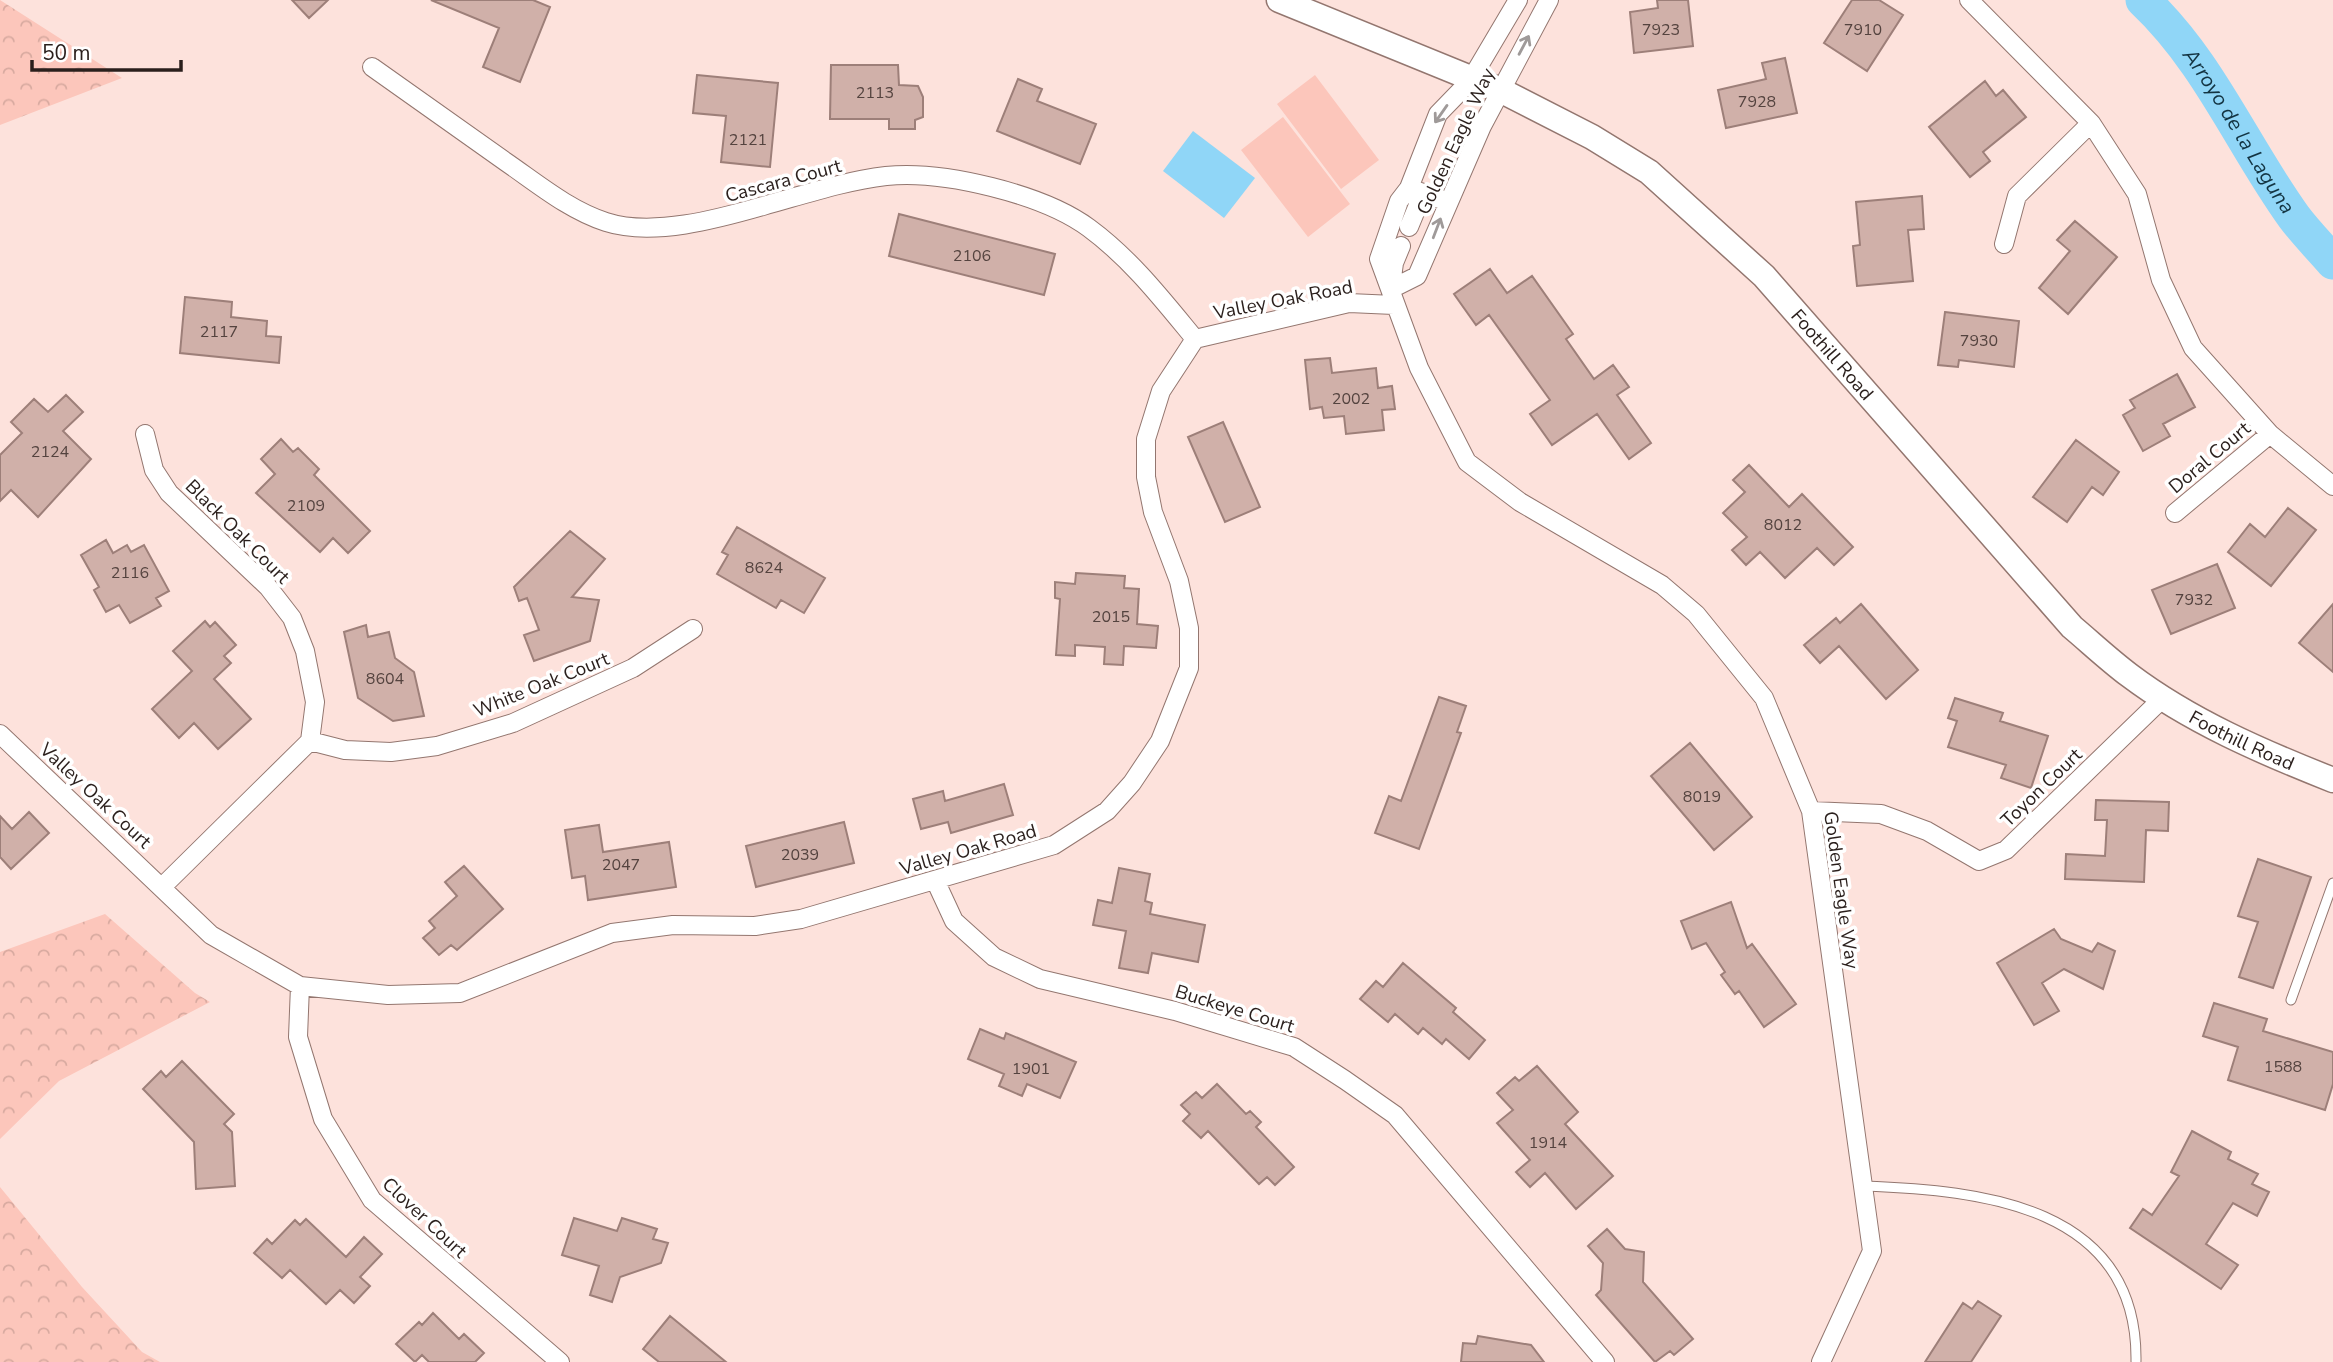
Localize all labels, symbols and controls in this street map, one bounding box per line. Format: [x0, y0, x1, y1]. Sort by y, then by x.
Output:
house number: 7923 [1642, 19, 1680, 41]
house number: 7910 [1844, 19, 1882, 41]
scale bar [32, 28, 180, 72]
one-way arrow [1518, 35, 1531, 56]
text: 50 m [42, 39, 91, 67]
water label: Arroyo de la Laguna [2176, 42, 2302, 220]
street label: Golden Eagle Way [1411, 64, 1501, 219]
house number: 2113 [856, 82, 894, 104]
house number: 7928 [1738, 91, 1776, 113]
one-way arrow [1433, 104, 1448, 124]
house number: 2121 [729, 129, 767, 151]
street label: Cascara Court [722, 153, 845, 209]
one-way arrow [1432, 218, 1445, 240]
house number: 2106 [953, 245, 991, 267]
street label: Valley Oak Road [1210, 274, 1355, 326]
street label: Foothill Road [1785, 304, 1879, 406]
house number: 2117 [200, 321, 238, 343]
house number: 7930 [1960, 330, 1998, 352]
house number: 2002 [1332, 388, 1370, 410]
street label: Doral Court [2163, 416, 2256, 500]
house number: 2124 [31, 441, 70, 463]
street label: Black Oak Court [179, 474, 296, 590]
house number: 2109 [287, 495, 325, 517]
house number: 8012 [1764, 514, 1802, 536]
house number: 8624 [745, 557, 784, 579]
house number: 2116 [111, 562, 149, 584]
house number: 7932 [2175, 589, 2213, 611]
house number: 2015 [1092, 606, 1130, 628]
street label: White Oak Court [470, 646, 613, 724]
house number: 8604 [366, 668, 405, 690]
street label: Foothill Road [2184, 705, 2298, 777]
street label: Valley Oak Court [33, 736, 157, 855]
street label: Toyon Court [1995, 742, 2088, 833]
house number: 8019 [1683, 786, 1721, 808]
street label: Golden Eagle Way [1817, 810, 1865, 971]
street label: Valley Oak Road [896, 818, 1040, 882]
house number: 2039 [781, 844, 819, 866]
house number: 2047 [602, 854, 640, 876]
street label: Buckeye Court [1172, 978, 1298, 1040]
house number: 1588 [2264, 1056, 2302, 1078]
house number: 1901 [1012, 1058, 1050, 1080]
house number: 1914 [1529, 1132, 1568, 1154]
street label: Clover Court [376, 1172, 473, 1264]

